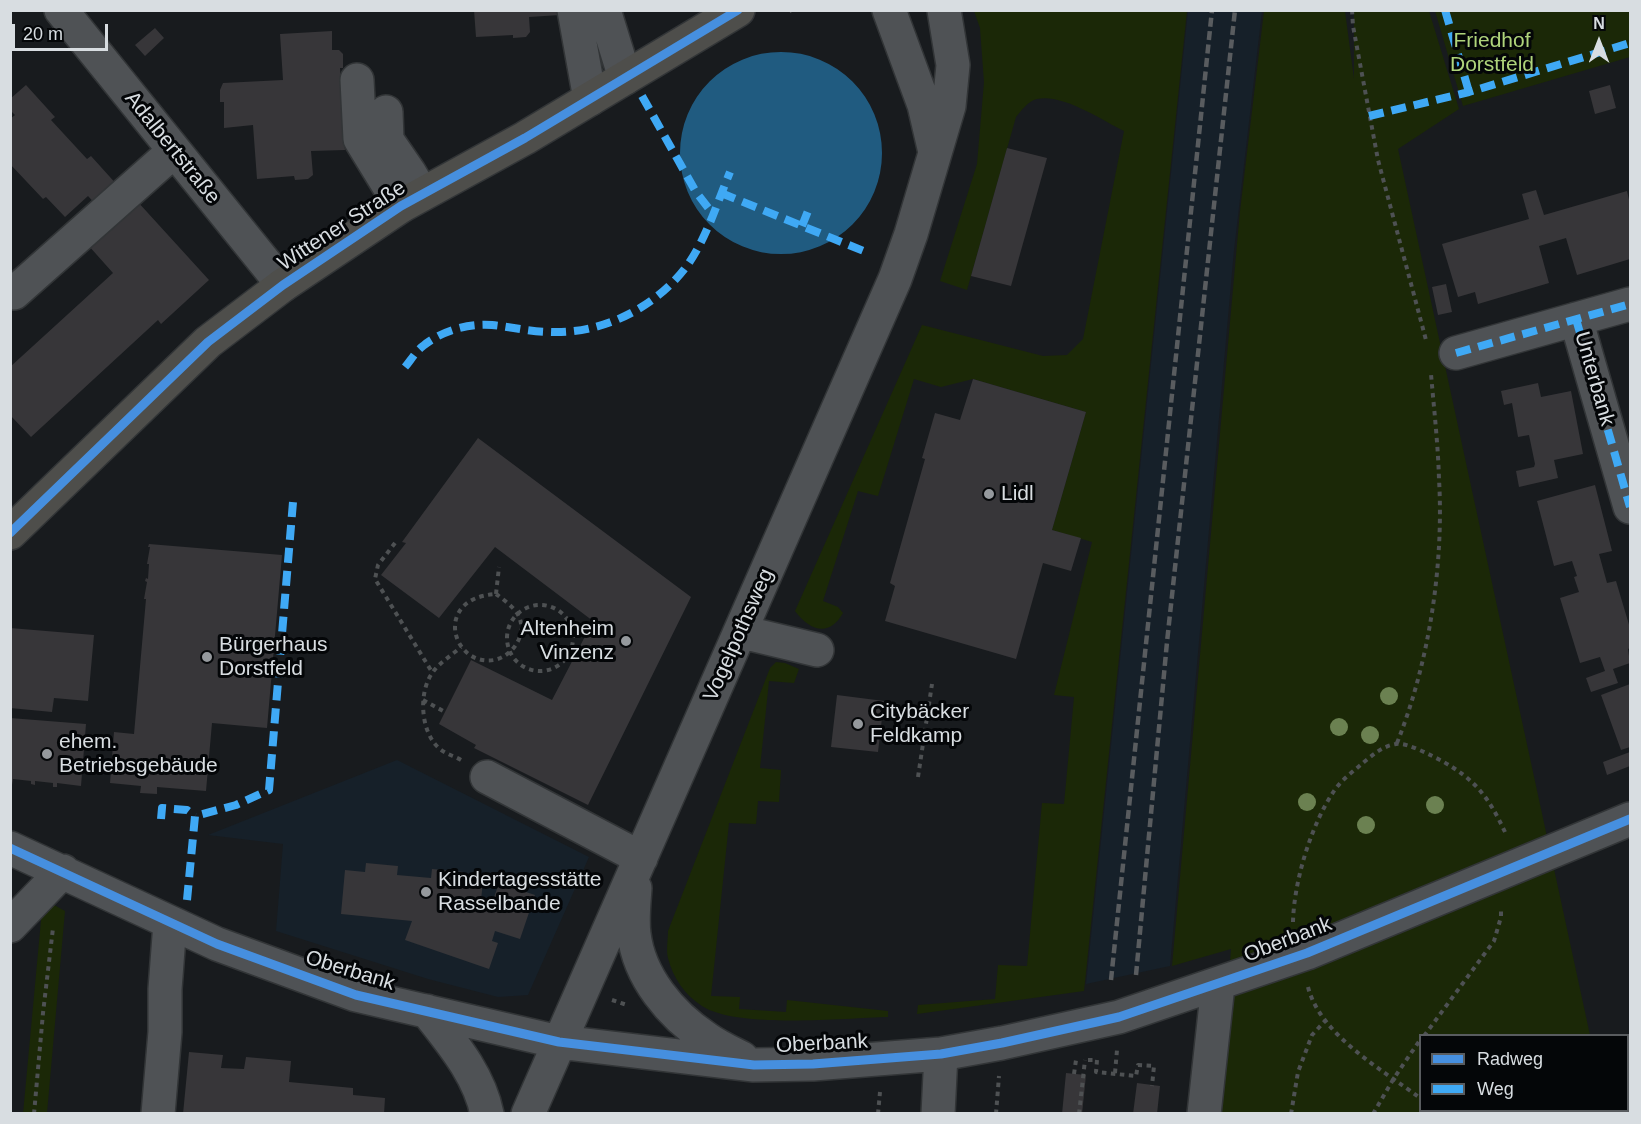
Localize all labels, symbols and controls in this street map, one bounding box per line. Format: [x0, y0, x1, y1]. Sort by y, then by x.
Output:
scale bar [15, 12, 111, 50]
north arrow [1569, 12, 1629, 72]
text: N [1593, 15, 1605, 32]
text: 20 m [23, 24, 63, 44]
park label: Friedhof Dorstfeld [1450, 28, 1534, 78]
street label: Adalbertstraße [119, 87, 225, 209]
street label: Wittener Straße [273, 175, 411, 277]
street label: Unterbank [1569, 329, 1619, 429]
place label: Lidl [1001, 481, 1034, 507]
marker: Lidl [982, 487, 996, 501]
street label: Vogelpothsweg [699, 565, 779, 705]
place label: Altenheim Vinzenz [521, 616, 614, 666]
place label: Bürgerhaus Dorstfeld [219, 632, 328, 682]
marker: Altenheim Vinzenz [619, 634, 633, 648]
marker: Bürgerhaus Dorstfeld [200, 650, 214, 664]
place label: Citybäcker Feldkamp [870, 699, 969, 749]
marker: Citybäcker Feldkamp [851, 717, 865, 731]
place label: ehem. Betriebsgebäude [59, 729, 218, 779]
marker: ehem. Betriebsgebäude [40, 747, 54, 761]
place label: Kindertagesstätte Rasselbande [438, 867, 601, 917]
marker: Kindertagesstätte Rasselbande [419, 885, 433, 899]
street label: Oberbank [1240, 912, 1336, 968]
street label: Oberbank [302, 945, 398, 997]
street label: Oberbank [775, 1029, 869, 1059]
legend [1419, 1034, 1629, 1112]
text: Radweg [1477, 1049, 1543, 1069]
text: Weg [1477, 1079, 1514, 1099]

